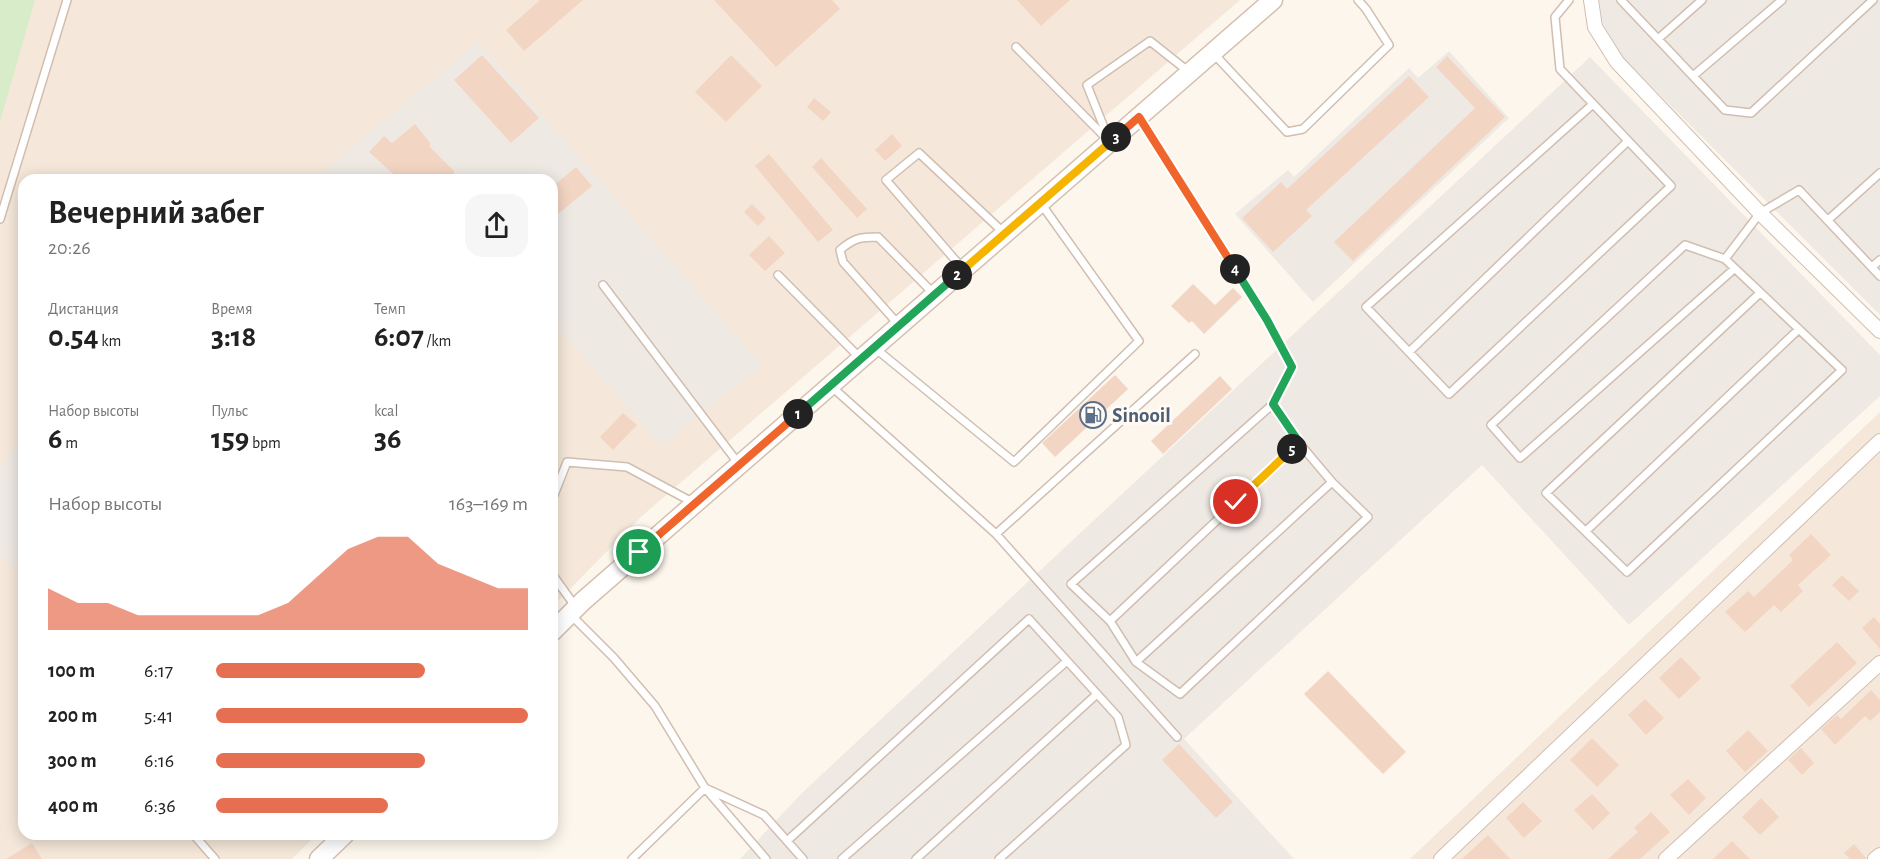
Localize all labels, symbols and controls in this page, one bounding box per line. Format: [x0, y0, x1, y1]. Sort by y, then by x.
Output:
pin: 3 [1101, 122, 1131, 152]
text: 3 [1113, 129, 1119, 145]
button: share [465, 194, 528, 257]
text: Вечерний забег [48, 197, 264, 230]
text: 20:26 [48, 238, 91, 258]
pin: 4 [1220, 254, 1250, 284]
pin: 2 [942, 260, 972, 290]
text: 4 [1231, 261, 1239, 277]
text: 2 [953, 267, 961, 283]
text: Дистанция [48, 301, 119, 317]
text: Время [211, 301, 253, 317]
text: Темп [374, 301, 406, 317]
text: 0.54 [48, 322, 99, 352]
text: 3:18 [211, 322, 256, 352]
text: 6:07 [374, 322, 424, 352]
text: km [99, 333, 121, 349]
text: /km [424, 333, 451, 349]
pin: 1 [783, 399, 813, 429]
fuel station icon: Sinooil [1078, 400, 1108, 430]
text: Набор высоты [48, 403, 139, 419]
text: Пульс [211, 403, 248, 419]
text: kcal [374, 403, 398, 419]
place label: Sinooil [1112, 405, 1171, 426]
text: 1 [795, 406, 801, 422]
text: 6 [48, 424, 63, 454]
text: 159 [211, 424, 249, 454]
text: 36 [374, 424, 401, 454]
pin: 5 [1277, 434, 1307, 464]
text: m [63, 435, 78, 451]
text: bpm [249, 435, 281, 451]
text: 5 [1289, 441, 1295, 457]
pin [1210, 476, 1261, 527]
icon: check [1219, 485, 1252, 518]
text: Набор высоты [48, 494, 162, 514]
text: 163–169 m [449, 494, 528, 514]
pin [613, 526, 664, 577]
icon: arrive [622, 535, 655, 568]
text: 100 m [48, 661, 95, 681]
text: 6:17 [144, 661, 173, 681]
text: 200 m [48, 706, 97, 726]
text: 5:41 [144, 706, 173, 726]
text: 300 m [48, 751, 97, 771]
text: 6:16 [144, 751, 174, 771]
text: 400 m [48, 796, 98, 816]
text: 6:36 [144, 796, 176, 816]

